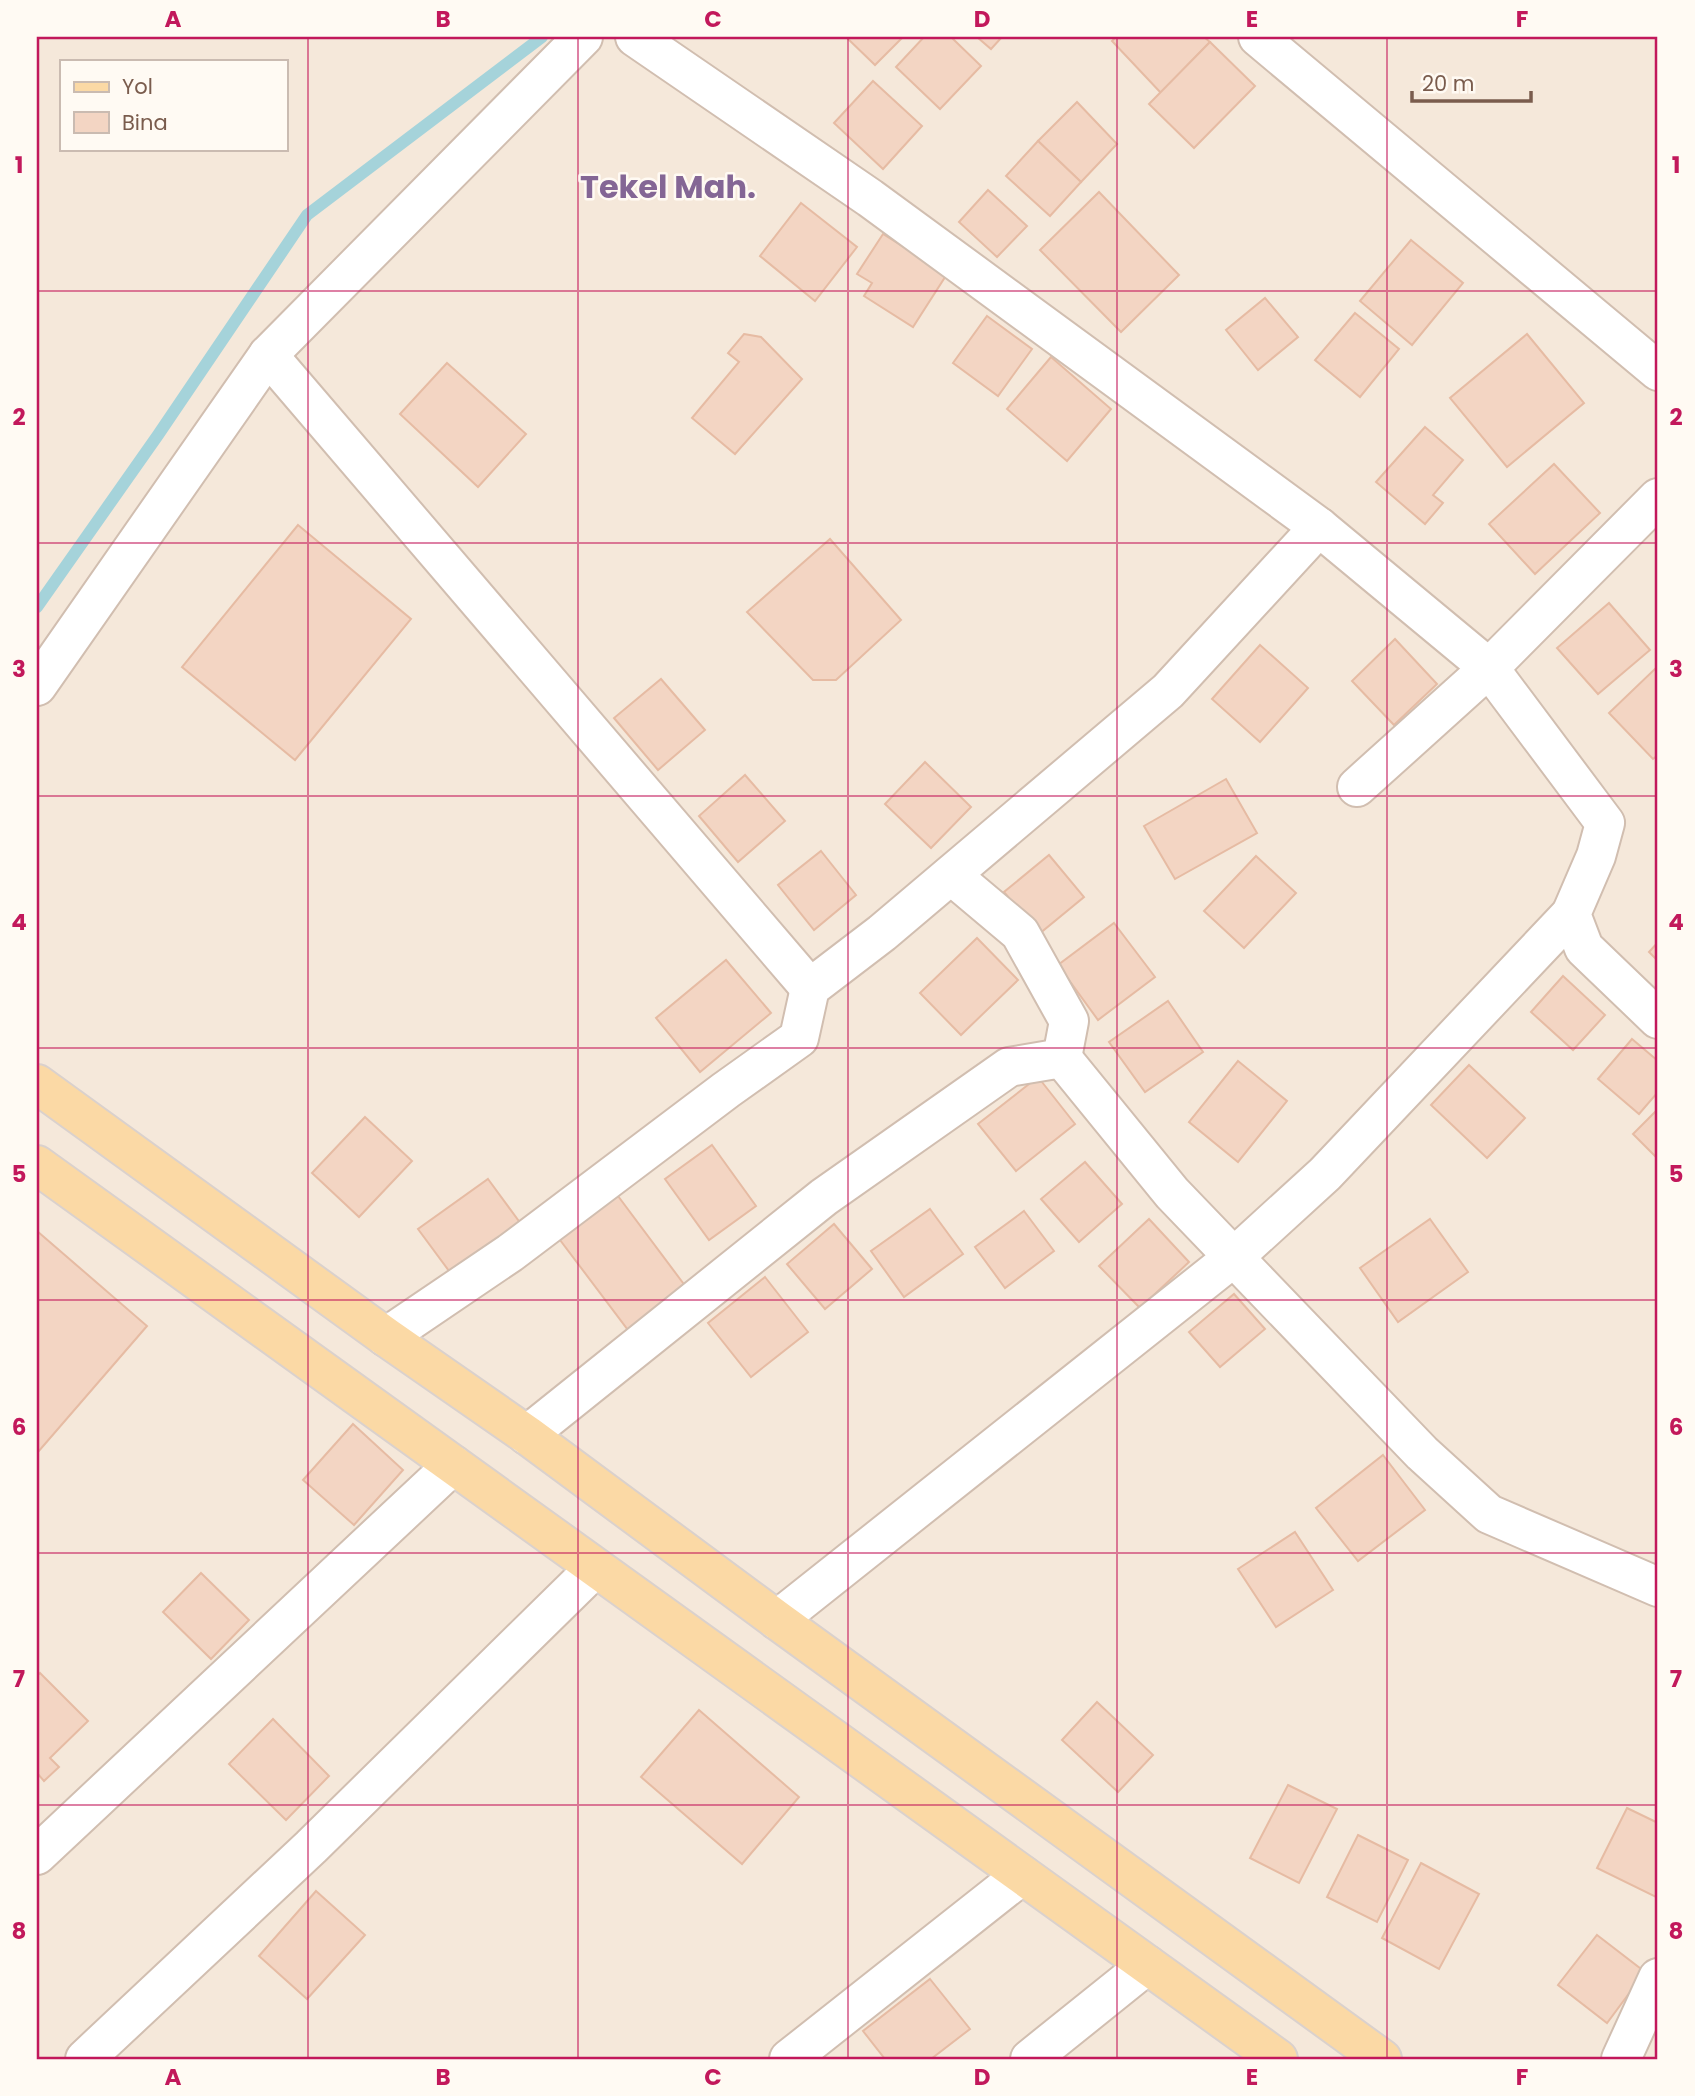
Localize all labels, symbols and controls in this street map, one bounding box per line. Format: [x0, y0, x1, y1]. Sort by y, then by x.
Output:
text: A [165, 3, 182, 35]
text: B [435, 3, 451, 35]
text: C [704, 3, 722, 35]
text: D [974, 3, 990, 35]
text: E [1246, 3, 1258, 35]
text: F [1516, 3, 1528, 35]
legend [60, 60, 287, 150]
scale bar [1412, 60, 1530, 104]
text: 20 m [1422, 69, 1475, 98]
text: Yol [122, 72, 153, 101]
text: Bina [122, 108, 168, 137]
text: 1 [15, 149, 23, 181]
text: 1 [1672, 149, 1680, 181]
district label: Tekel Mah. [580, 164, 756, 209]
text: 2 [12, 401, 26, 433]
text: 2 [1669, 401, 1683, 433]
text: 3 [12, 653, 26, 685]
text: 3 [1669, 653, 1683, 685]
text: 4 [11, 906, 27, 938]
text: 4 [1668, 906, 1684, 938]
text: 5 [12, 1158, 26, 1190]
text: 5 [1669, 1158, 1683, 1190]
text: 6 [12, 1411, 26, 1443]
text: 6 [1669, 1411, 1683, 1443]
text: 7 [13, 1663, 25, 1695]
text: 7 [1670, 1663, 1682, 1695]
text: 8 [12, 1915, 26, 1947]
text: 8 [1669, 1915, 1683, 1947]
text: A [165, 2061, 182, 2093]
text: B [435, 2061, 451, 2093]
text: C [704, 2061, 722, 2093]
text: D [974, 2061, 990, 2093]
text: E [1246, 2061, 1258, 2093]
text: F [1516, 2061, 1528, 2093]

